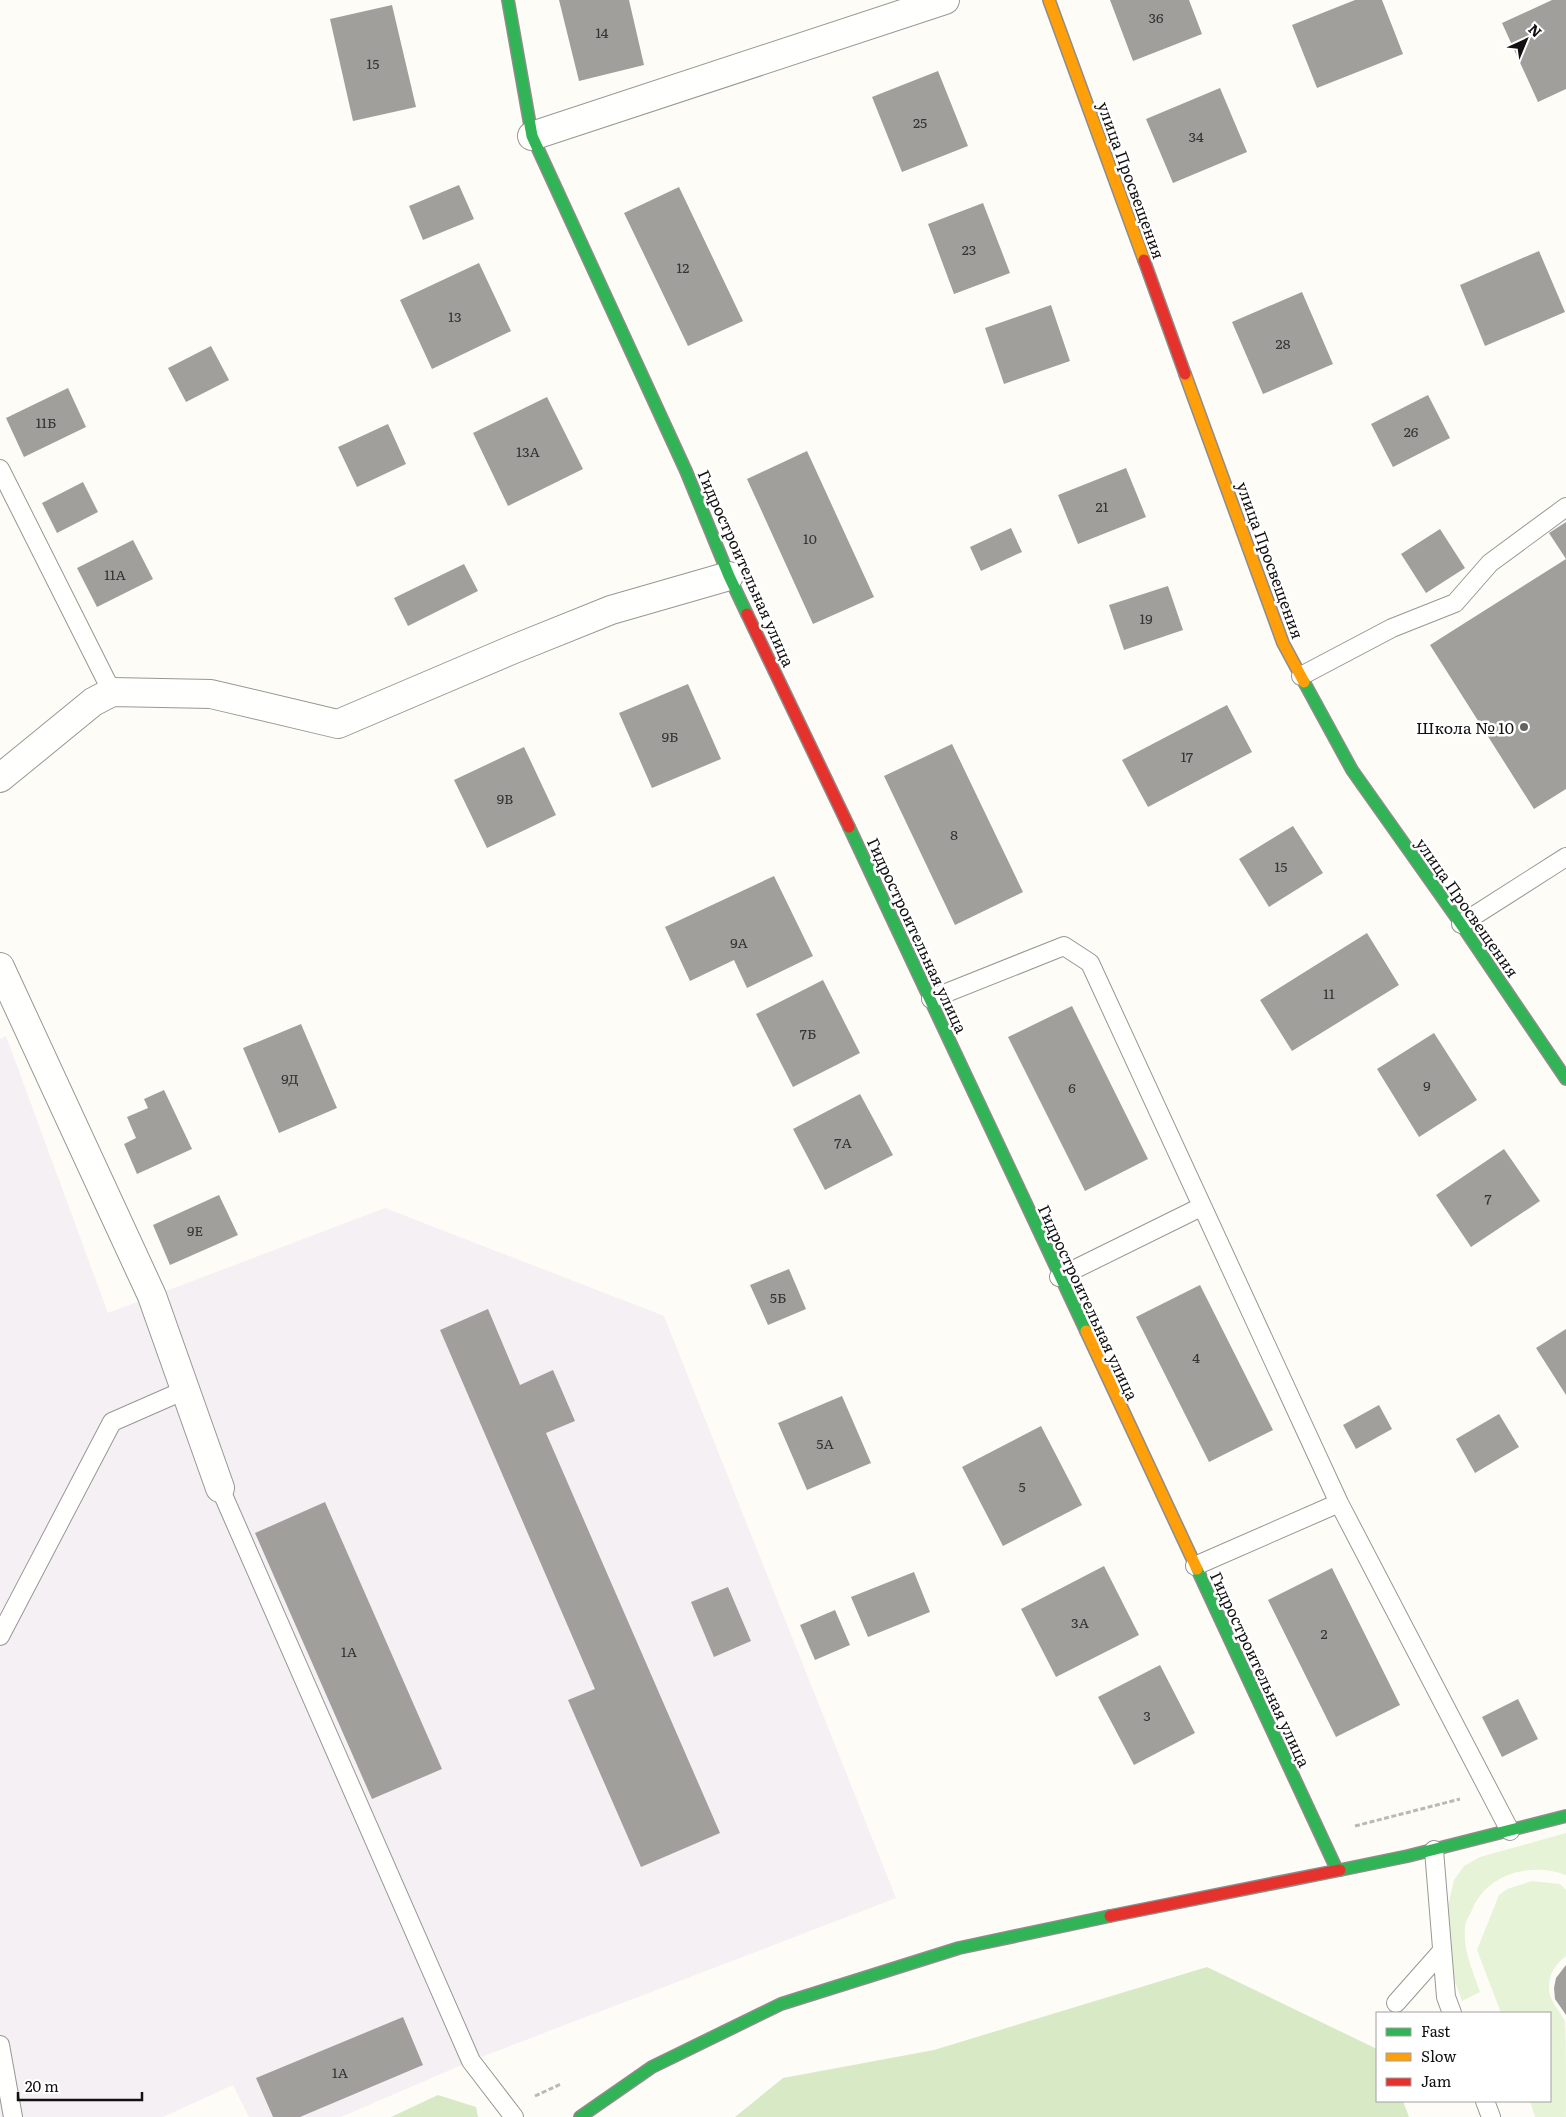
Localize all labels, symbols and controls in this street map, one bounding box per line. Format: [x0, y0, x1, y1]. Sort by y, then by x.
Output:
house number: 36 [1148, 7, 1164, 27]
north arrow [1501, 15, 1551, 65]
text: N [1525, 19, 1547, 41]
house number: 14 [596, 22, 609, 42]
house number: 15 [367, 53, 379, 73]
street label: улица Просвещения [1092, 98, 1172, 262]
house number: 25 [913, 112, 927, 132]
house number: 34 [1188, 126, 1204, 146]
house number: 23 [962, 239, 976, 259]
house number: 12 [677, 257, 689, 277]
house number: 13 [448, 306, 462, 326]
house number: 28 [1276, 333, 1291, 353]
house number: 11Б [36, 412, 56, 432]
house number: 26 [1404, 421, 1419, 441]
house number: 13А [516, 441, 540, 461]
street label: Гидростроительная улица [693, 466, 802, 671]
street label: улица Просвещения [1231, 478, 1311, 642]
house number: 21 [1096, 496, 1109, 516]
house number: 10 [803, 528, 817, 548]
house number: 11А [104, 564, 127, 584]
house number: 19 [1139, 608, 1153, 628]
place label: Школа № 10 [1416, 715, 1514, 739]
marker: Школа № 10 [1518, 721, 1530, 733]
house number: 9Б [662, 726, 678, 746]
house number: 17 [1181, 746, 1193, 766]
house number: 9В [497, 788, 513, 808]
house number: 8 [950, 824, 958, 844]
street label: улица Просвещения [1411, 832, 1525, 982]
street label: Гидростроительная улица [862, 833, 974, 1037]
house number: 15 [1275, 856, 1287, 876]
house number: 9А [730, 932, 749, 952]
house number: 11 [1323, 983, 1335, 1003]
house number: 7Б [800, 1023, 816, 1043]
house number: 9Д [281, 1068, 299, 1088]
house number: 9 [1423, 1075, 1431, 1095]
house number: 6 [1068, 1077, 1076, 1097]
house number: 7А [834, 1132, 852, 1152]
house number: 7 [1484, 1188, 1492, 1208]
street label: Гидростроительная улица [1033, 1200, 1145, 1404]
house number: 9Е [187, 1220, 203, 1240]
house number: 5Б [770, 1287, 786, 1307]
house number: 4 [1192, 1347, 1200, 1367]
house number: 5А [816, 1433, 834, 1453]
house number: 5 [1018, 1476, 1026, 1496]
street label: Гидростроительная улица [1205, 1567, 1317, 1771]
house number: 3А [1071, 1612, 1090, 1632]
house number: 2 [1320, 1623, 1328, 1643]
house number: 1А [341, 1641, 358, 1661]
house number: 3 [1143, 1705, 1151, 1725]
legend [1376, 2012, 1551, 2102]
text: Fast [1421, 2019, 1450, 2042]
text: Slow [1421, 2044, 1456, 2067]
house number: 1А [332, 2062, 349, 2082]
text: Jam [1421, 2069, 1452, 2092]
scale bar [18, 2070, 141, 2102]
text: 20 m [25, 2074, 59, 2097]

